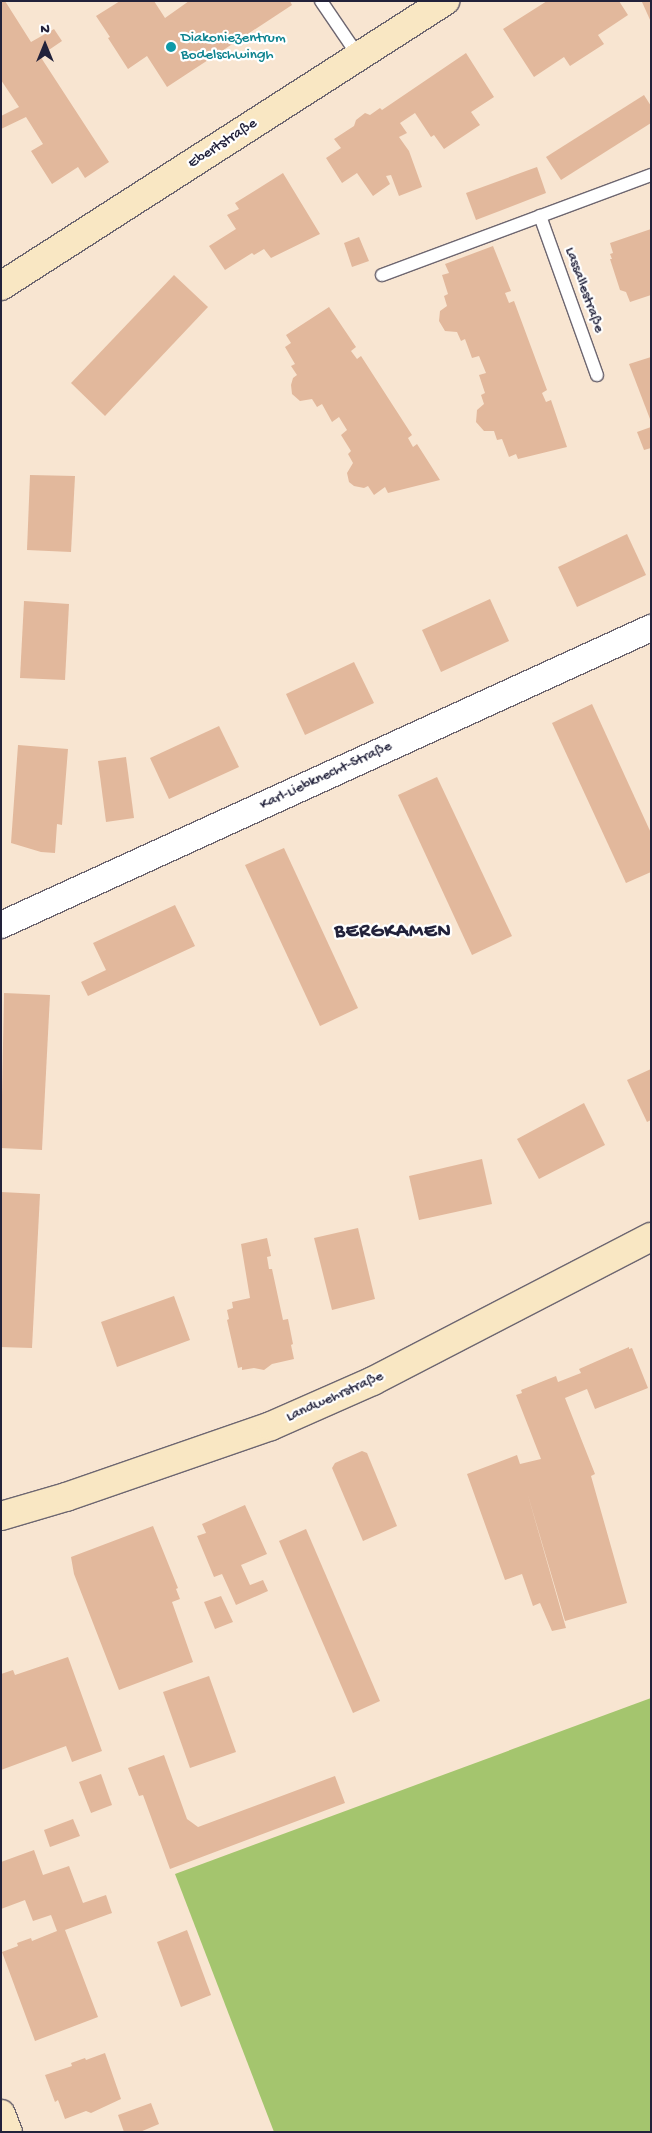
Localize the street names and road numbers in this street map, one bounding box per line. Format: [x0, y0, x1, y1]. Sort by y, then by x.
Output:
street label: Ebertstraße [185, 115, 261, 173]
street label: Lassallestraße [560, 245, 608, 335]
street label: Karl-Liebknecht-Straße [257, 738, 395, 814]
street label: Landwehrstraße [284, 1368, 386, 1426]

